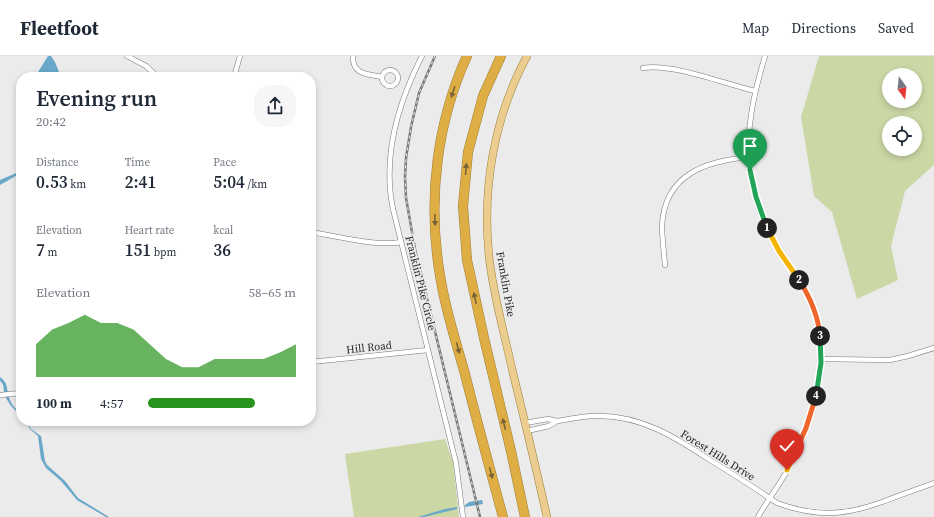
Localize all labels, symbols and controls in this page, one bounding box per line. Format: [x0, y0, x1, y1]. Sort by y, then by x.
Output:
text: Fleetfoot [20, 15, 99, 41]
text: Map [742, 18, 769, 38]
text: Directions [791, 18, 856, 38]
text: Saved [878, 18, 914, 38]
north arrow [882, 68, 922, 108]
map controls [882, 68, 922, 156]
text: Evening run [36, 83, 157, 113]
button: share [254, 85, 296, 127]
one-way arrow [450, 87, 456, 99]
text: 20:42 [36, 113, 66, 130]
button: locate [882, 116, 922, 156]
pin [733, 129, 767, 170]
icon: arrive [739, 135, 761, 157]
text: Distance [36, 155, 79, 170]
text: Time [125, 155, 150, 170]
text: Pace [213, 155, 236, 170]
one-way arrow [463, 163, 470, 175]
text: 0.53 [36, 170, 68, 194]
text: 2:41 [125, 170, 156, 194]
text: 5:04 [213, 170, 245, 194]
text: km [68, 177, 86, 192]
text: /km [245, 177, 267, 192]
one-way arrow [431, 214, 438, 226]
pin: 1 [757, 218, 777, 238]
text: 1 [764, 220, 770, 235]
text: Elevation [36, 223, 82, 238]
text: Heart rate [125, 223, 174, 238]
text: kcal [213, 223, 233, 238]
street label: Franklin Pike Circle [401, 234, 440, 333]
text: 7 [36, 238, 45, 262]
text: 151 [125, 238, 151, 262]
text: 36 [213, 238, 231, 262]
text: m [45, 245, 57, 260]
text: bpm [151, 245, 176, 260]
street label: Franklin Pike [492, 250, 519, 318]
pin: 2 [789, 270, 809, 290]
text: 2 [796, 272, 802, 287]
text: Elevation [36, 284, 90, 301]
text: 58–65 m [249, 284, 296, 301]
one-way arrow [472, 292, 478, 304]
pin: 3 [810, 326, 830, 346]
text: 3 [817, 328, 823, 343]
street label: Hill Road [345, 338, 393, 357]
one-way arrow [455, 342, 461, 354]
pin: 4 [806, 386, 826, 406]
text: 4 [813, 388, 819, 403]
text: 100 m [36, 395, 72, 412]
text: 4:57 [100, 395, 123, 412]
one-way arrow [501, 418, 507, 431]
street label: Forest Hills Drive [678, 426, 758, 485]
pin [770, 429, 804, 470]
icon: check [776, 435, 798, 457]
one-way arrow [488, 468, 494, 480]

